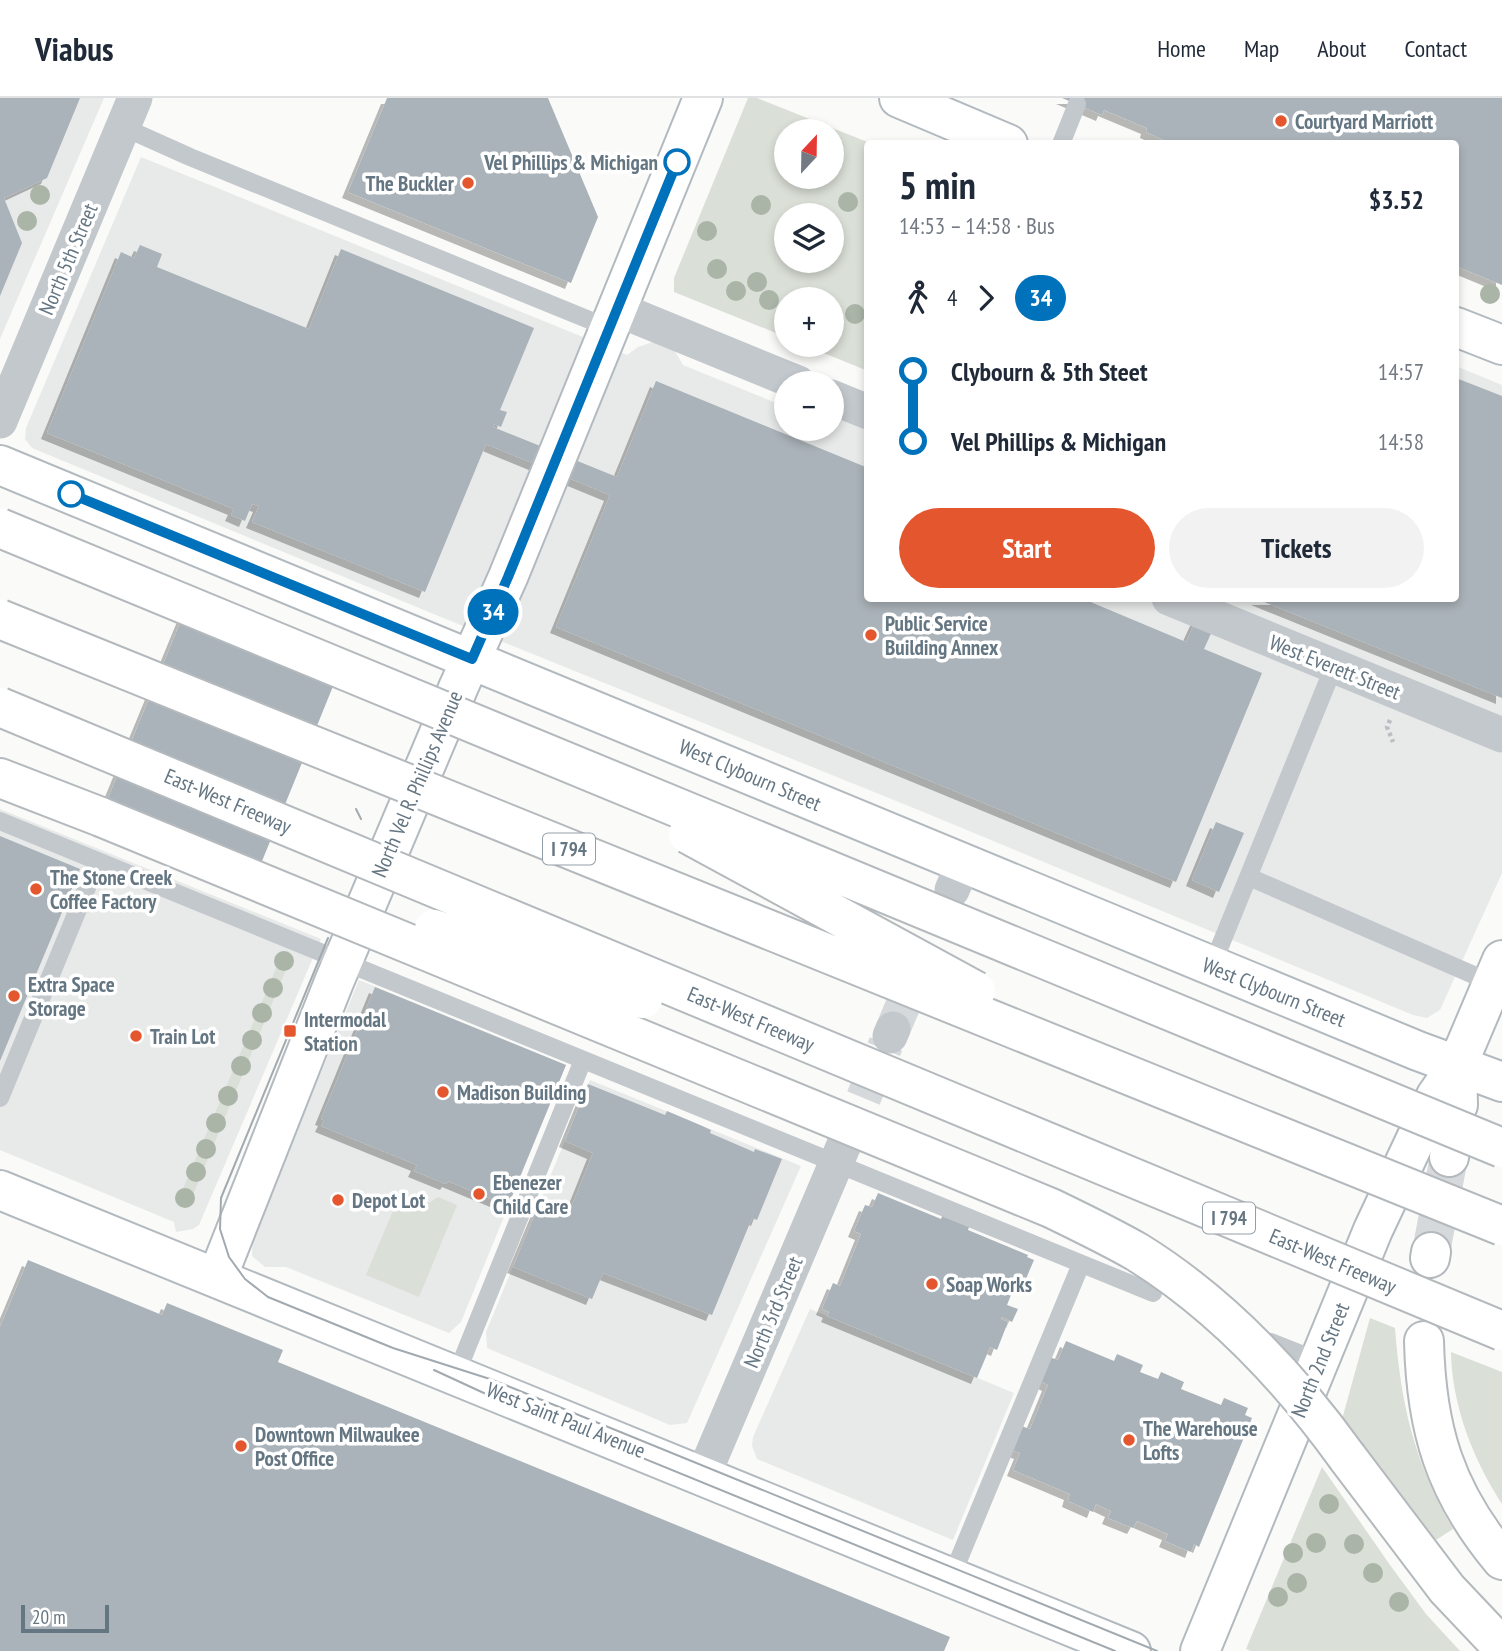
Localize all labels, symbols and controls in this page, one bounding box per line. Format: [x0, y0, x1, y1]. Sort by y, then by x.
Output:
text: Viabus [35, 27, 114, 70]
text: Home [1157, 33, 1206, 64]
text: Map [1244, 33, 1279, 64]
text: About [1317, 33, 1366, 64]
text: Contact [1404, 33, 1467, 64]
place label: Courtyard Marriott [1295, 108, 1433, 135]
marker: Courtyard Marriott [1273, 113, 1289, 129]
north arrow [774, 119, 844, 189]
map controls [774, 119, 844, 441]
place label: Vel Phillips & Michigan [483, 149, 658, 176]
marker: Vel Phillips & Michigan [664, 149, 690, 175]
text: 5 min [899, 160, 976, 209]
place label: The Buckler [365, 170, 455, 197]
marker: The Buckler [460, 175, 476, 191]
text: $3.52 [1369, 183, 1424, 216]
street label: North 5th Street [32, 199, 104, 319]
button: layers [774, 203, 844, 273]
text: 14:53 – 14:58 · Bus [899, 211, 1055, 240]
icon: walk [899, 279, 937, 317]
icon: forward [967, 279, 1005, 317]
text: 34 [1029, 282, 1052, 313]
text: 4 [947, 283, 957, 312]
button: + [774, 287, 844, 357]
text: Clybourn & 5th Steet [951, 355, 1147, 388]
text: 14:57 [1378, 357, 1424, 386]
button: − [774, 371, 844, 441]
text: Vel Phillips & Michigan [951, 425, 1166, 458]
text: 14:58 [1378, 427, 1424, 456]
unlabelled marker [58, 481, 84, 507]
button: Start [899, 508, 1155, 588]
button: Tickets [1169, 508, 1424, 588]
line badge: 34 [462, 589, 524, 635]
text: 34 [482, 596, 504, 627]
place label: Public Service Building Annex [885, 610, 999, 661]
marker: Public Service Building Annex [863, 627, 879, 643]
street label: West Everett Street [1265, 628, 1405, 706]
street label: North Vel R. Phillips Avenue [365, 687, 469, 881]
street label: West Clybourn Street [675, 733, 825, 817]
street label: East-West Freeway [160, 762, 296, 840]
road number: I 794 [543, 834, 595, 864]
place label: The Stone Creek Coffee Factory [50, 864, 172, 915]
marker: The Stone Creek Coffee Factory [28, 881, 44, 897]
street label: West Clybourn Street [1198, 951, 1350, 1033]
place label: Extra Space Storage [28, 971, 115, 1022]
street label: East-West Freeway [683, 980, 819, 1058]
marker: Extra Space Storage [6, 988, 22, 1004]
place label: Intermodal Station [304, 1006, 387, 1057]
place label: Train Lot [150, 1023, 215, 1050]
marker: Intermodal Station [282, 1023, 298, 1039]
marker: Train Lot [128, 1028, 144, 1044]
place label: Madison Building [457, 1079, 586, 1106]
marker: Madison Building [435, 1084, 451, 1100]
place label: Ebenezer Child Care [493, 1169, 569, 1220]
marker: Ebenezer Child Care [471, 1186, 487, 1202]
place label: Depot Lot [352, 1187, 425, 1214]
marker: Depot Lot [330, 1192, 346, 1208]
road number: I 794 [1203, 1202, 1255, 1234]
street label: East-West Freeway [1265, 1222, 1401, 1300]
street label: North 3rd Street [737, 1252, 809, 1372]
place label: Soap Works [946, 1271, 1032, 1298]
marker: Soap Works [924, 1276, 940, 1292]
street label: North 2nd Street [1285, 1298, 1355, 1422]
street label: West Saint Paul Avenue [483, 1376, 649, 1464]
place label: The Warehouse Lofts [1143, 1415, 1258, 1466]
place label: Downtown Milwaukee Post Office [255, 1421, 420, 1472]
marker: The Warehouse Lofts [1121, 1432, 1137, 1448]
marker: Downtown Milwaukee Post Office [233, 1438, 249, 1454]
scale bar [21, 1602, 108, 1634]
text: 20 m [32, 1605, 66, 1629]

